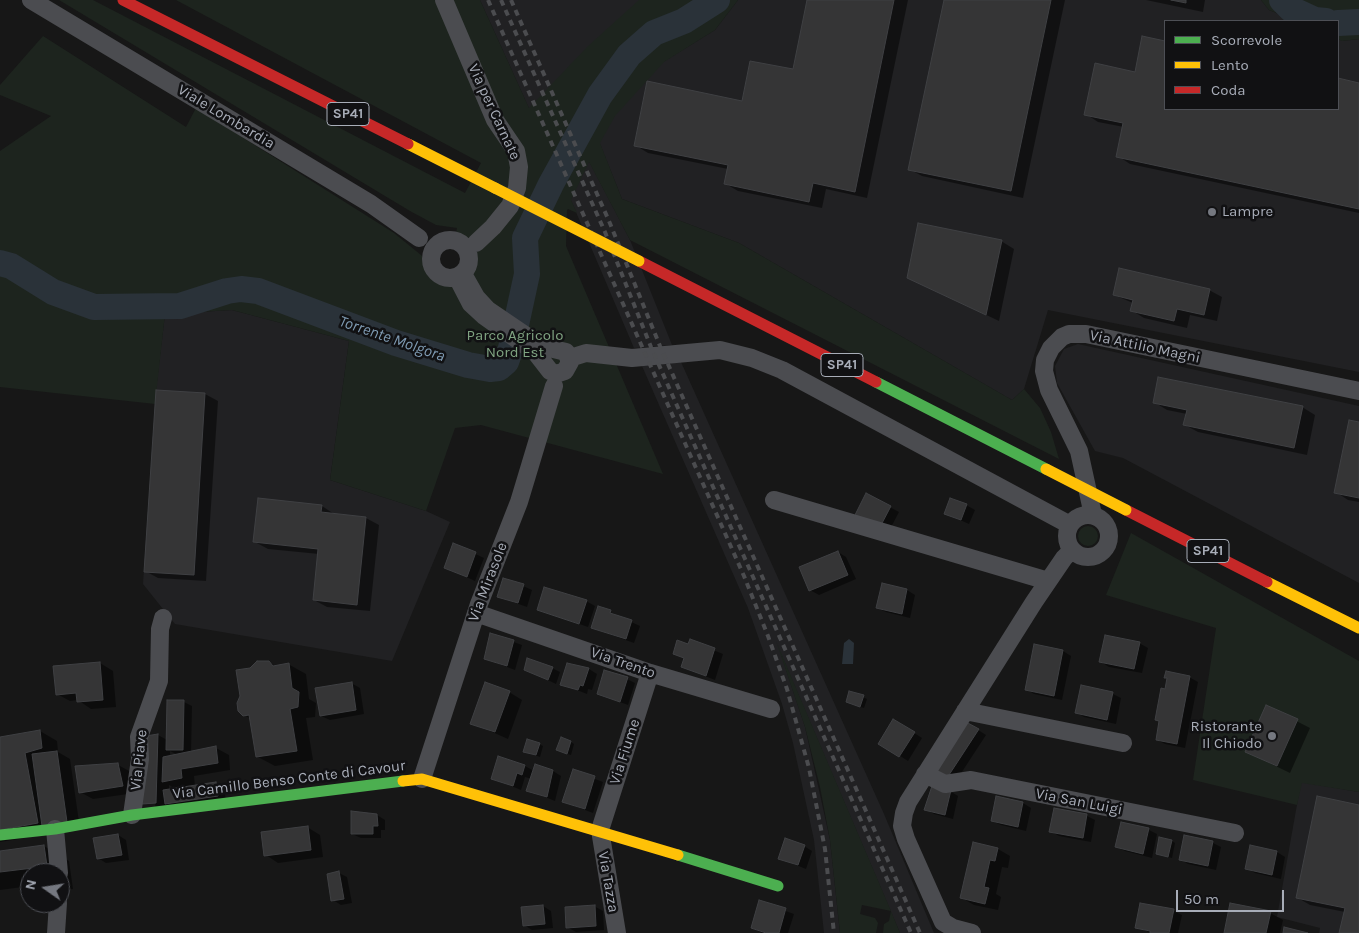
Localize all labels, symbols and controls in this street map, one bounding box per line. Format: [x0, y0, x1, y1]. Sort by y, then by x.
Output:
legend [1164, 20, 1339, 110]
text: Scorrevole [1211, 31, 1282, 49]
text: Lento [1211, 56, 1249, 74]
street label: Via per Carnate [464, 61, 524, 163]
street label: Viale Lombardia [174, 81, 278, 153]
text: Coda [1211, 81, 1246, 99]
road number: SP41 [327, 102, 369, 126]
place label: Lampre [1222, 203, 1273, 221]
marker: Lampre [1206, 206, 1218, 218]
water label: Torrente Molgora [336, 312, 448, 366]
park label: Parco Agricolo Nord Est [467, 327, 563, 362]
street label: Via Attilio Magni [1088, 327, 1202, 367]
road number: SP41 [821, 354, 863, 376]
street label: Via Mirasole [465, 540, 511, 624]
road number: SP41 [1187, 540, 1229, 562]
street label: Via Trento [588, 644, 658, 682]
street label: Via Fiume [606, 717, 644, 787]
place label: Ristorante Il Chiodo [1191, 718, 1262, 753]
street label: Via Piave [127, 729, 151, 791]
marker: Ristorante Il Chiodo [1266, 730, 1278, 742]
street label: Via Camillo Benso Conte di Cavour [172, 757, 406, 803]
street label: Via San Luigi [1034, 785, 1124, 819]
street label: Via Tazza [594, 850, 622, 914]
north arrow [20, 863, 70, 913]
text: N [21, 878, 40, 892]
scale bar [1179, 880, 1286, 912]
text: 50 m [1184, 890, 1219, 908]

